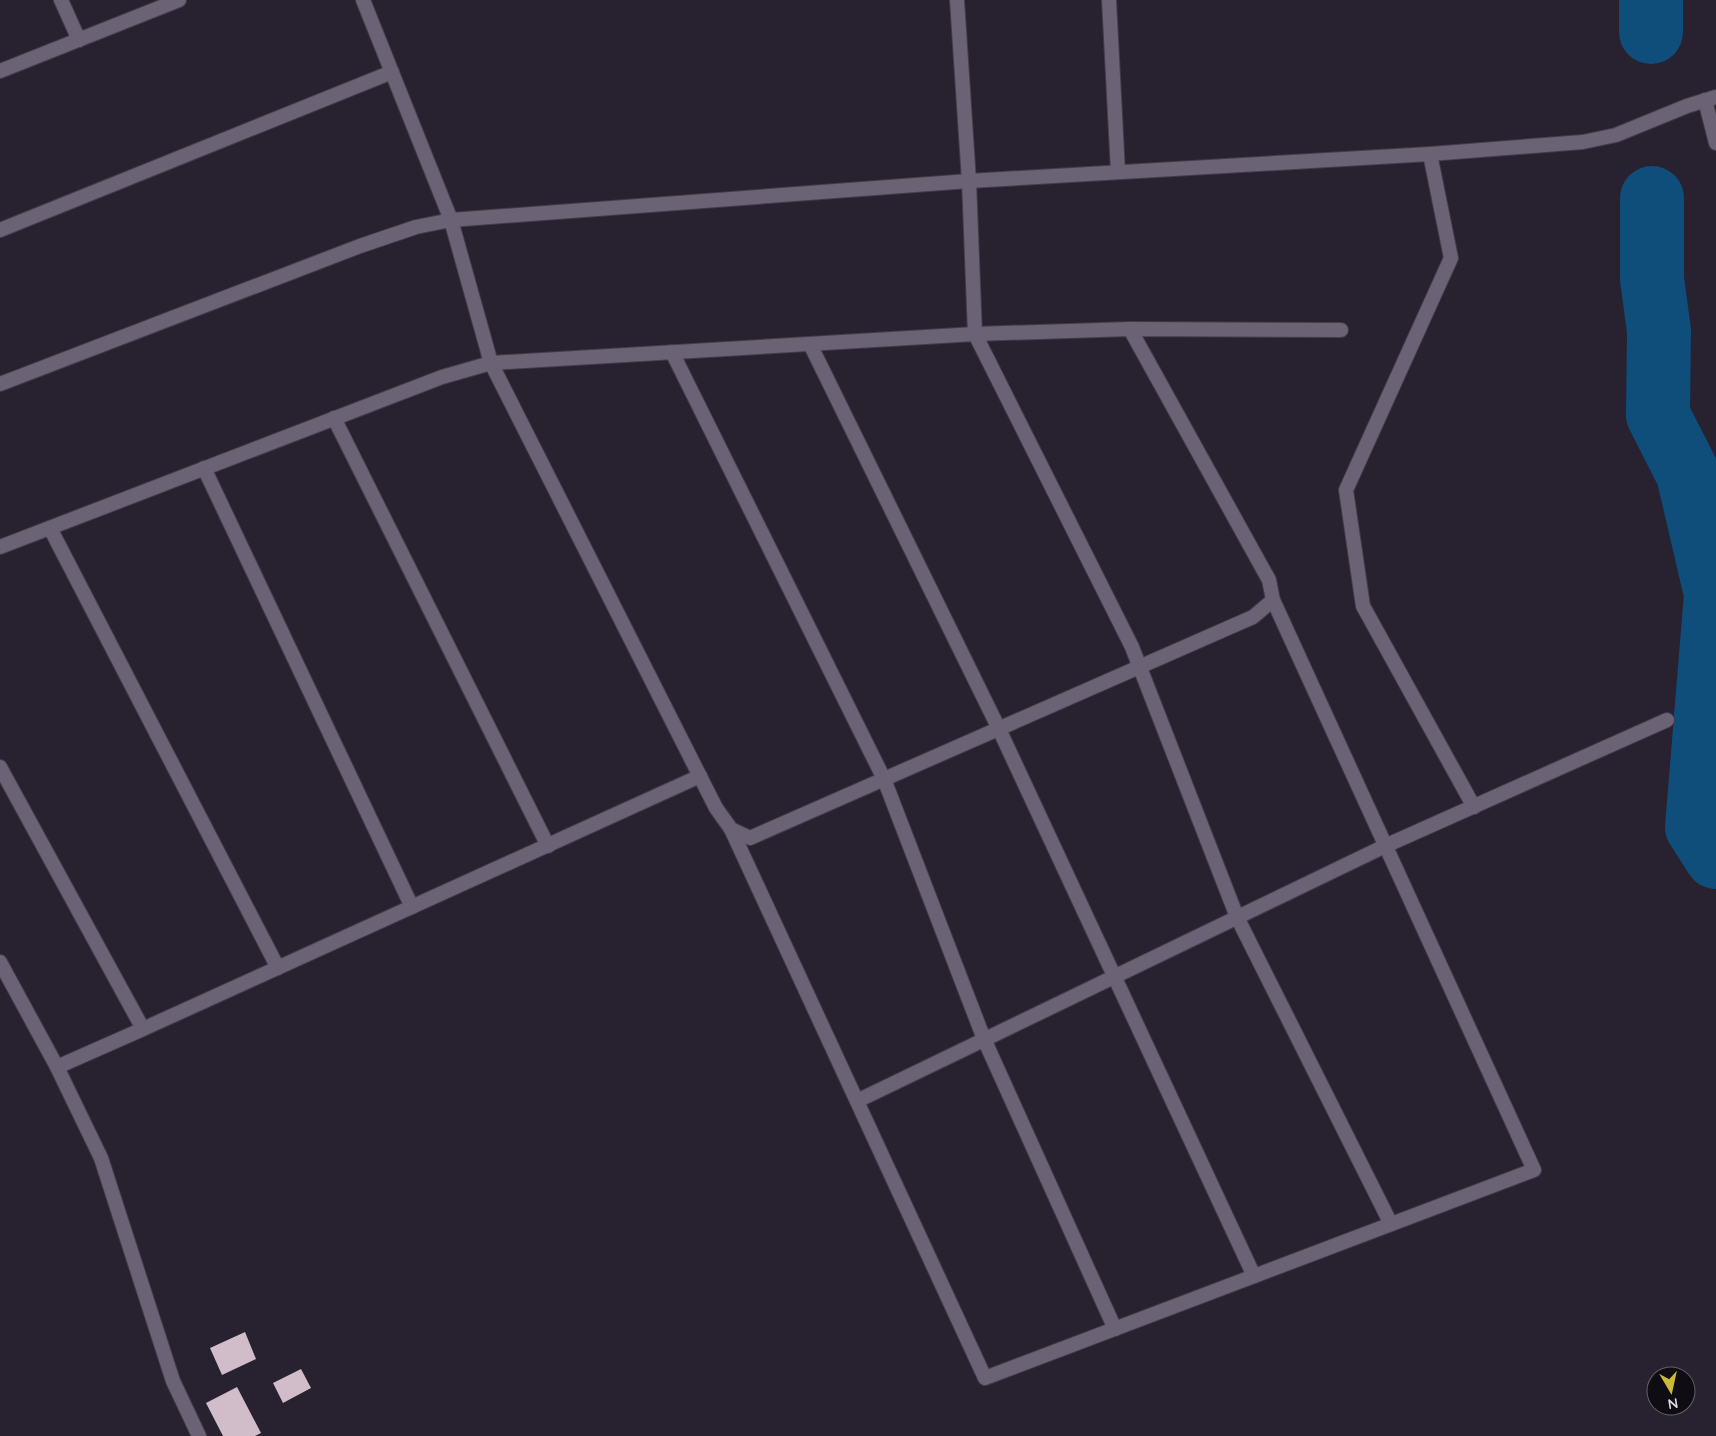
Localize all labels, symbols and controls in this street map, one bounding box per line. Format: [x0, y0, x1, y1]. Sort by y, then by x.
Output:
north arrow [1646, 1366, 1696, 1416]
text: N [1667, 1394, 1680, 1414]

